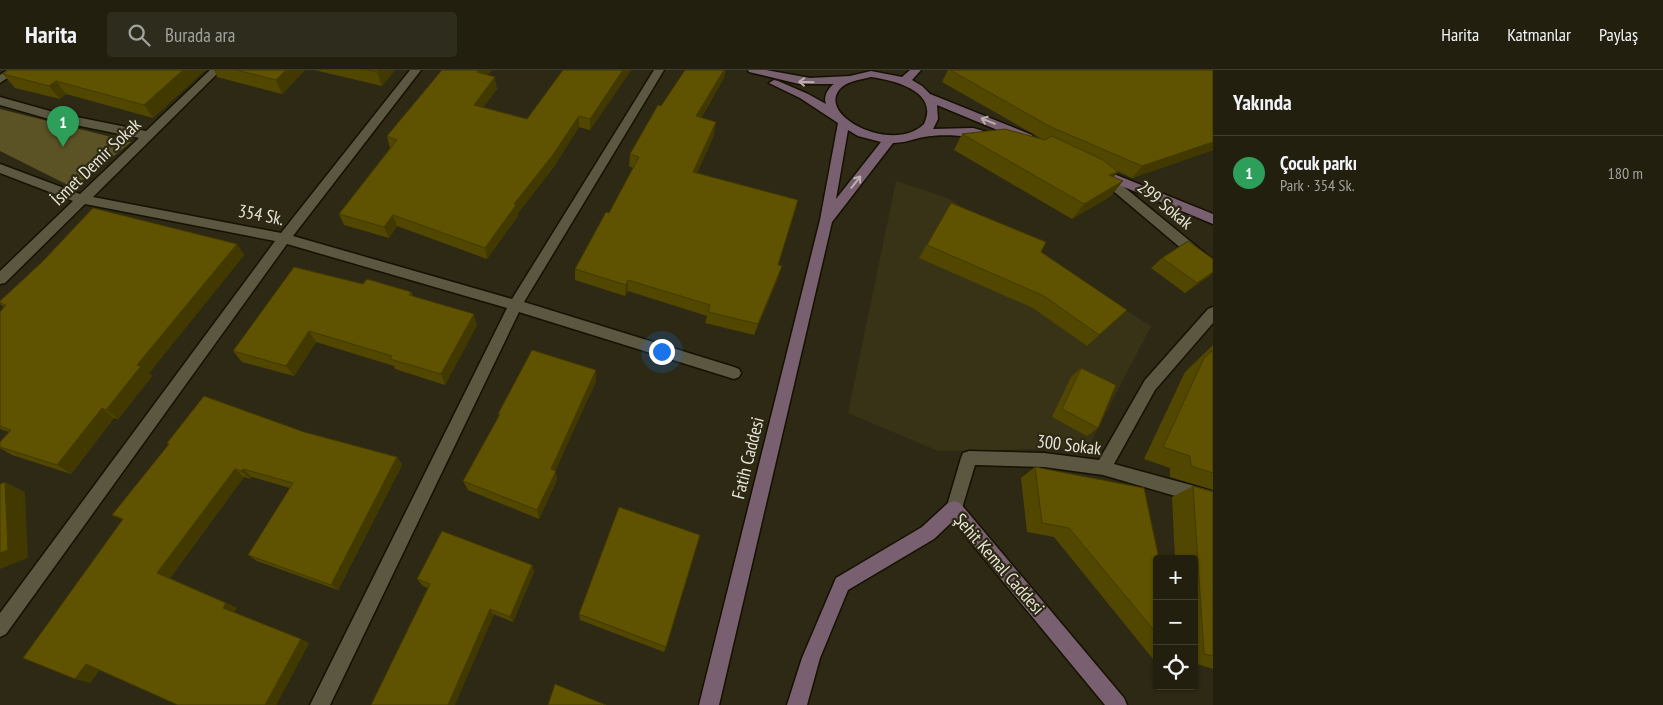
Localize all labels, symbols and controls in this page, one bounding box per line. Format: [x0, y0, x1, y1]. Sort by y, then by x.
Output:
search box [107, 12, 457, 57]
text: Harita [25, 19, 77, 50]
icon: search [125, 21, 153, 49]
text: Burada ara [165, 23, 235, 47]
text: Harita [1441, 23, 1479, 46]
text: Katmanlar [1507, 23, 1571, 46]
text: Paylaş [1599, 23, 1638, 46]
one-way arrow [799, 77, 815, 87]
text: Yakında [1233, 89, 1292, 116]
pin: 1 [47, 106, 79, 147]
street label: İsmet Demir Sokak [46, 113, 145, 210]
one-way arrow [980, 116, 996, 125]
text: Çocuk parkı [1280, 151, 1357, 175]
text: 1 [1245, 163, 1253, 183]
text: 180 m [1608, 163, 1643, 183]
one-way arrow [851, 175, 861, 189]
street label: 299 Sokak [1133, 175, 1198, 234]
text: Park · 354 Sk. [1280, 175, 1354, 195]
street label: 354 Sk. [236, 199, 286, 230]
your location [649, 339, 675, 365]
street label: Fatih Caddesi [726, 415, 769, 501]
street label: 300 Sokak [1036, 429, 1103, 460]
street label: Şehit Kemal Caddesi [949, 508, 1050, 619]
map controls [1153, 555, 1198, 690]
button: + [1153, 555, 1198, 600]
button: − [1153, 600, 1198, 645]
button: locate [1153, 645, 1198, 690]

